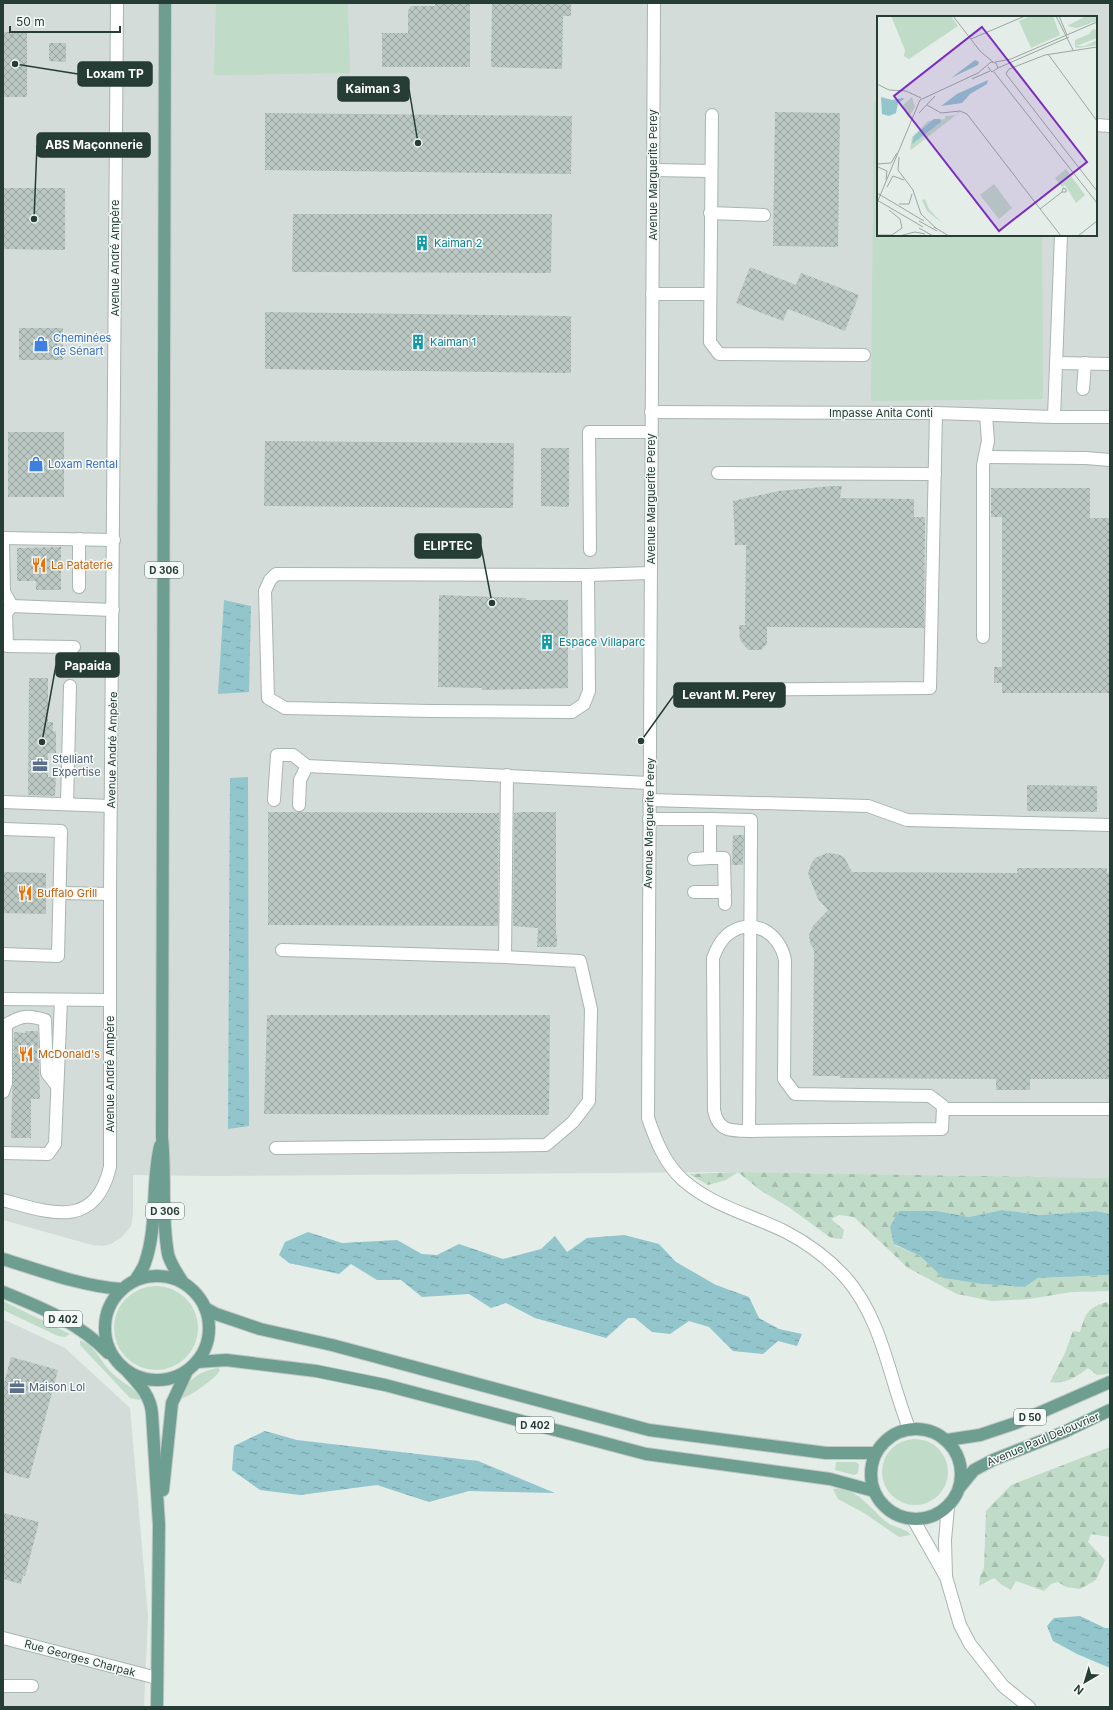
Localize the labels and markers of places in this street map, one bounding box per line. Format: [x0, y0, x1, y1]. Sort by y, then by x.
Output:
callout: Loxam TP [78, 62, 152, 86]
callout: Kaiman 3 [338, 77, 409, 101]
callout: ABS Maçonnerie [37, 133, 150, 157]
building icon: Kaiman 2 [413, 234, 431, 252]
place label: Kaiman 2 [434, 236, 482, 250]
place label: Cheminées de Sénart [53, 331, 112, 358]
building icon: Kaiman 1 [409, 333, 427, 351]
shop icon: Cheminées de Sénart [32, 335, 50, 353]
place label: Kaiman 1 [430, 335, 476, 349]
shop icon: Loxam Rental [27, 455, 45, 473]
place label: Loxam Rental [48, 457, 118, 471]
callout: ELIPTEC [415, 534, 481, 558]
restaurant icon: La Pataterie [30, 556, 48, 574]
place label: La Pataterie [51, 558, 113, 572]
building icon: Espace Villaparc [538, 633, 556, 651]
place label: Espace Villaparc [559, 635, 645, 649]
callout: Papaida [56, 653, 119, 677]
callout: Levant M. Perey [674, 683, 785, 707]
place label: Stelliant Expertise [52, 752, 101, 779]
office icon: Stelliant Expertise [31, 756, 49, 774]
restaurant icon: Buffalo Grill [16, 884, 34, 902]
place label: Buffalo Grill [37, 886, 97, 900]
restaurant icon: McDonald's [17, 1045, 35, 1063]
place label: McDonald's [38, 1047, 100, 1061]
office icon: Maison Lol [8, 1378, 26, 1396]
place label: Maison Lol [29, 1380, 85, 1394]

